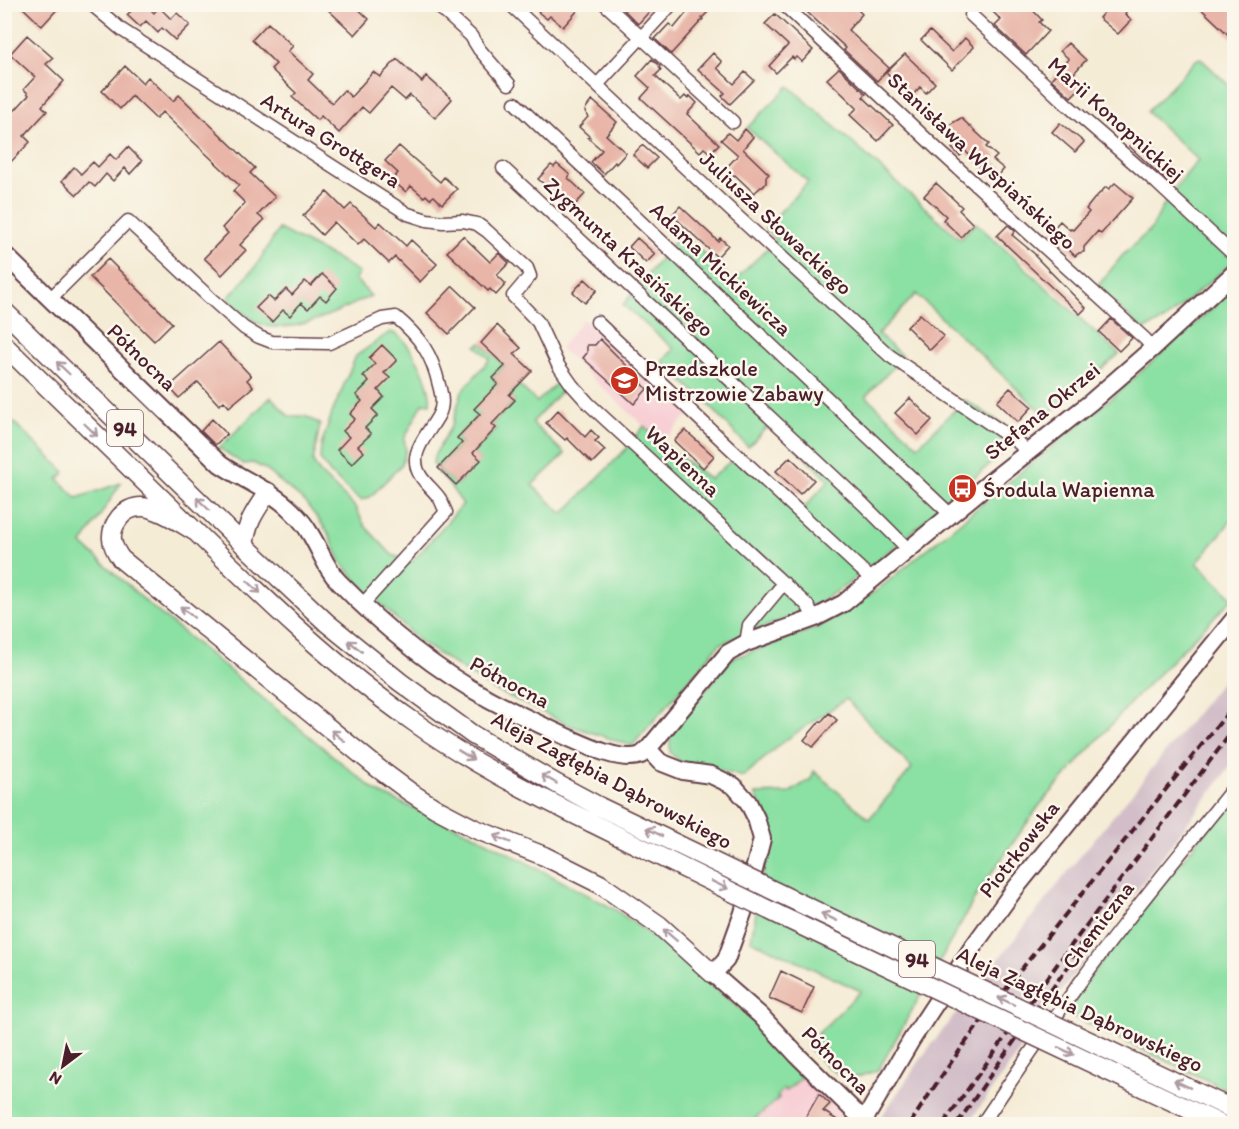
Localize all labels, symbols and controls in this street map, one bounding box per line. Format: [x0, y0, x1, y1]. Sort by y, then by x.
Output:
street label: Marii Konopnickiej [1042, 51, 1190, 187]
street label: Stanisława Wyspiańskiego [882, 66, 1082, 256]
street label: Artura Grottgera [256, 86, 406, 194]
street label: Juliusza Słowackiego [694, 145, 858, 301]
street label: Zygmunta Krasińskiego [538, 171, 720, 343]
street label: Adama Mickiewicza [644, 196, 798, 342]
street label: Północna [102, 317, 183, 397]
place label: Przedszkole Mistrzowie Zabawy [645, 355, 824, 407]
street label: Stefana Okrzei [979, 356, 1105, 466]
one-way arrow [56, 361, 71, 375]
school or university icon: Przedszkole Mistrzowie Zabawy [608, 365, 640, 397]
road number: 94 [107, 410, 143, 446]
street label: Wapienna [640, 419, 727, 503]
one-way arrow [84, 423, 99, 438]
bus stop icon: Środula Wapienna [946, 473, 978, 505]
place label: Środula Wapienna [983, 476, 1155, 503]
one-way arrow [195, 497, 210, 512]
one-way arrow [246, 580, 261, 594]
one-way arrow [180, 605, 195, 619]
one-way arrow [347, 639, 363, 652]
street label: Północna [466, 650, 555, 714]
street label: Aleja Zagłębia Dąbrowskiego [487, 705, 737, 855]
one-way arrow [330, 729, 346, 742]
one-way arrow [457, 749, 474, 761]
one-way arrow [541, 773, 558, 785]
street label: Piotrkowska [973, 795, 1066, 903]
one-way arrow [645, 826, 663, 838]
one-way arrow [493, 833, 511, 844]
street label: Chemiczna [1056, 875, 1140, 974]
one-way arrow [710, 880, 728, 892]
one-way arrow [821, 911, 839, 923]
one-way arrow [663, 928, 678, 942]
street label: Aleja Zagłębia Dąbrowskiego [952, 940, 1208, 1078]
road number: 94 [899, 941, 935, 977]
one-way arrow [997, 994, 1015, 1006]
street label: Północna [796, 1020, 876, 1100]
north arrow [33, 1036, 93, 1096]
one-way arrow [1057, 1045, 1075, 1057]
text: N [46, 1067, 65, 1089]
one-way arrow [1173, 1078, 1191, 1090]

